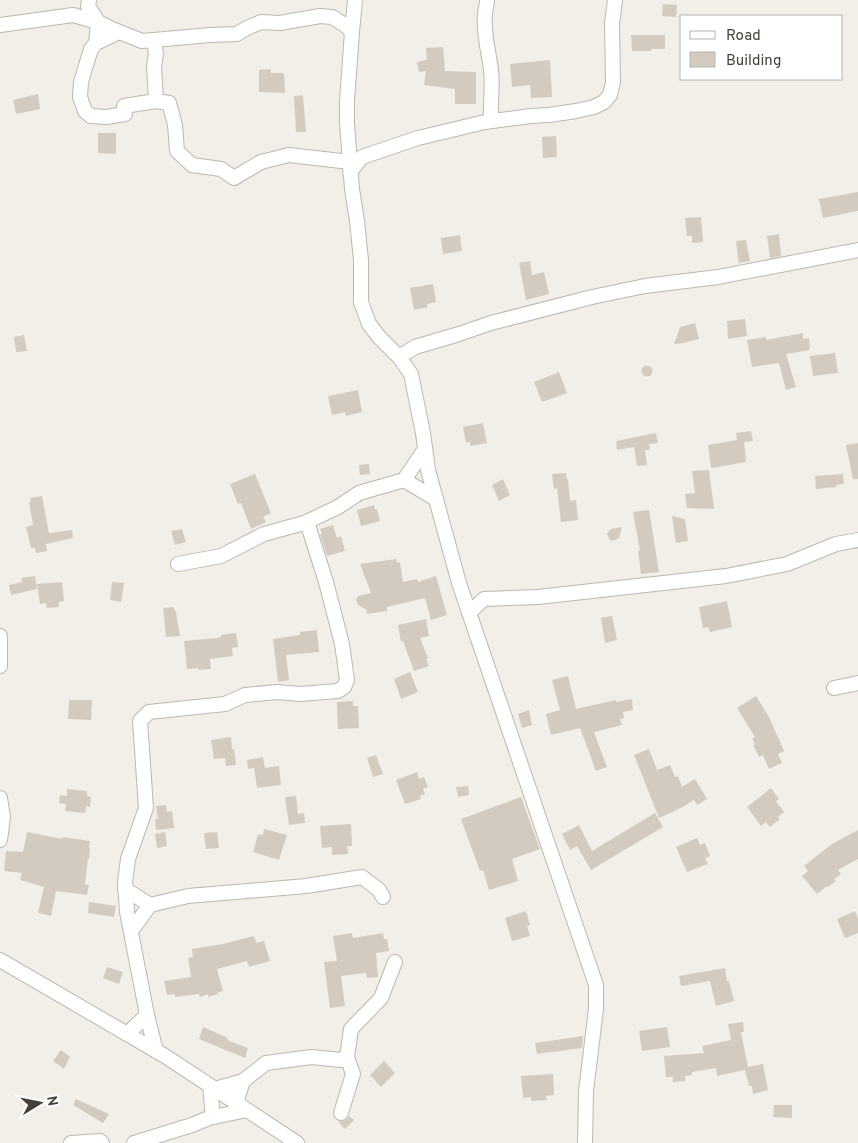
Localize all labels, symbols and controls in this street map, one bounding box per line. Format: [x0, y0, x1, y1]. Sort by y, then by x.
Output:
legend [680, 15, 843, 80]
text: Road [726, 27, 761, 46]
text: Building [726, 52, 781, 71]
north arrow [15, 1078, 65, 1128]
text: N [42, 1095, 61, 1107]

